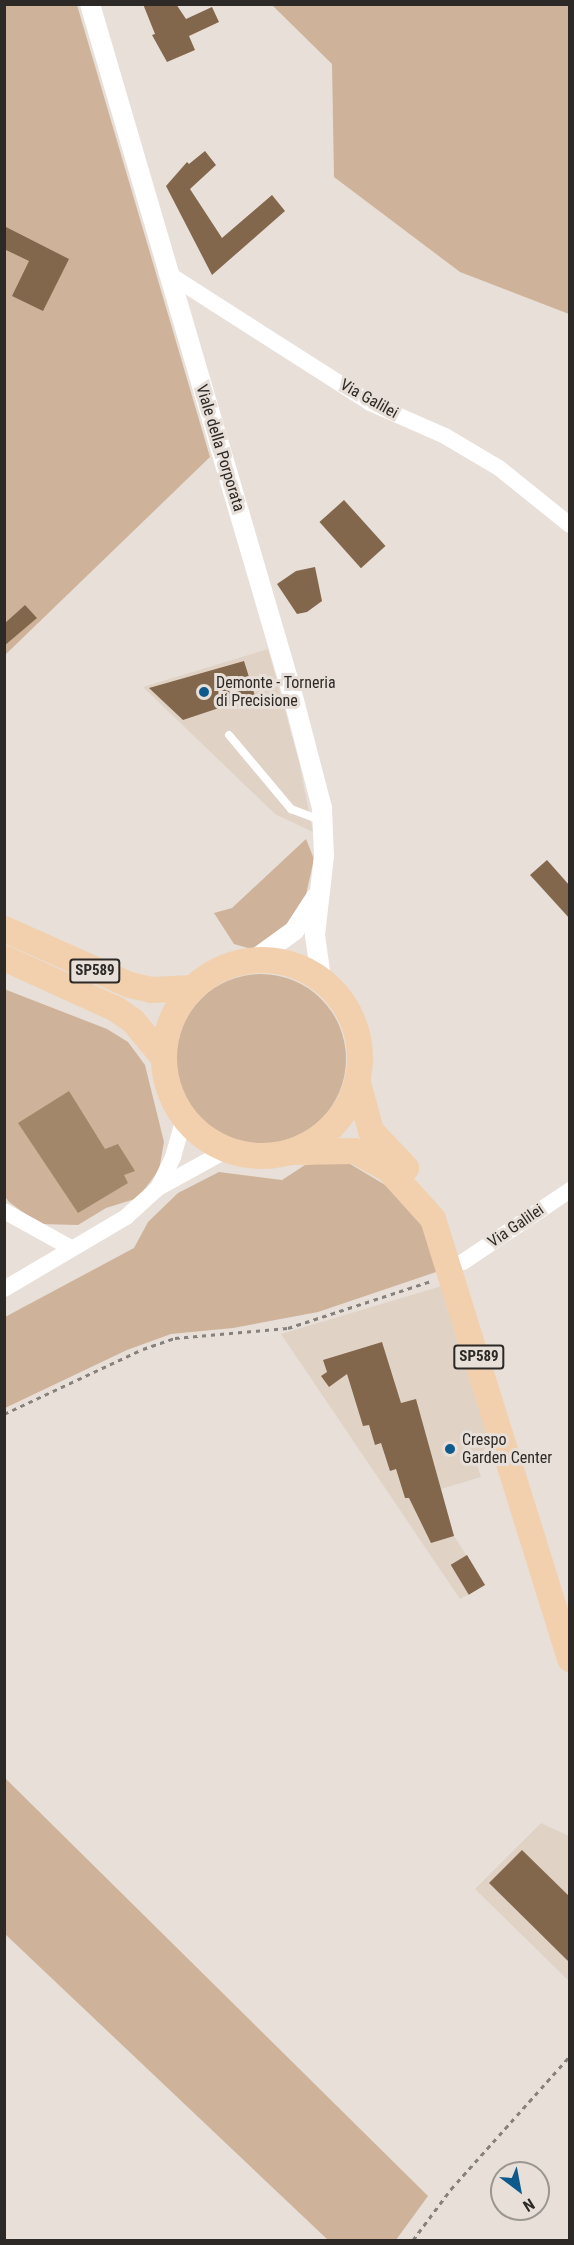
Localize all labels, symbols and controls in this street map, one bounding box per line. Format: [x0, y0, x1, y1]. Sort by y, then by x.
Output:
street label: Via Galilei [337, 375, 401, 423]
street label: Viale della Porporata [192, 382, 248, 514]
place label: Demonte - Torneria di Precisione [216, 673, 336, 711]
marker: Demonte - Torneria di Precisione [197, 685, 211, 699]
road number: SP589 [68, 959, 122, 983]
street label: Via Galilei [484, 1200, 548, 1252]
road number: SP589 [452, 1345, 506, 1369]
place label: Crespo Garden Center [462, 1430, 552, 1468]
marker: Crespo Garden Center [443, 1442, 457, 1456]
north arrow [490, 2161, 550, 2221]
text: N [520, 2194, 538, 2216]

